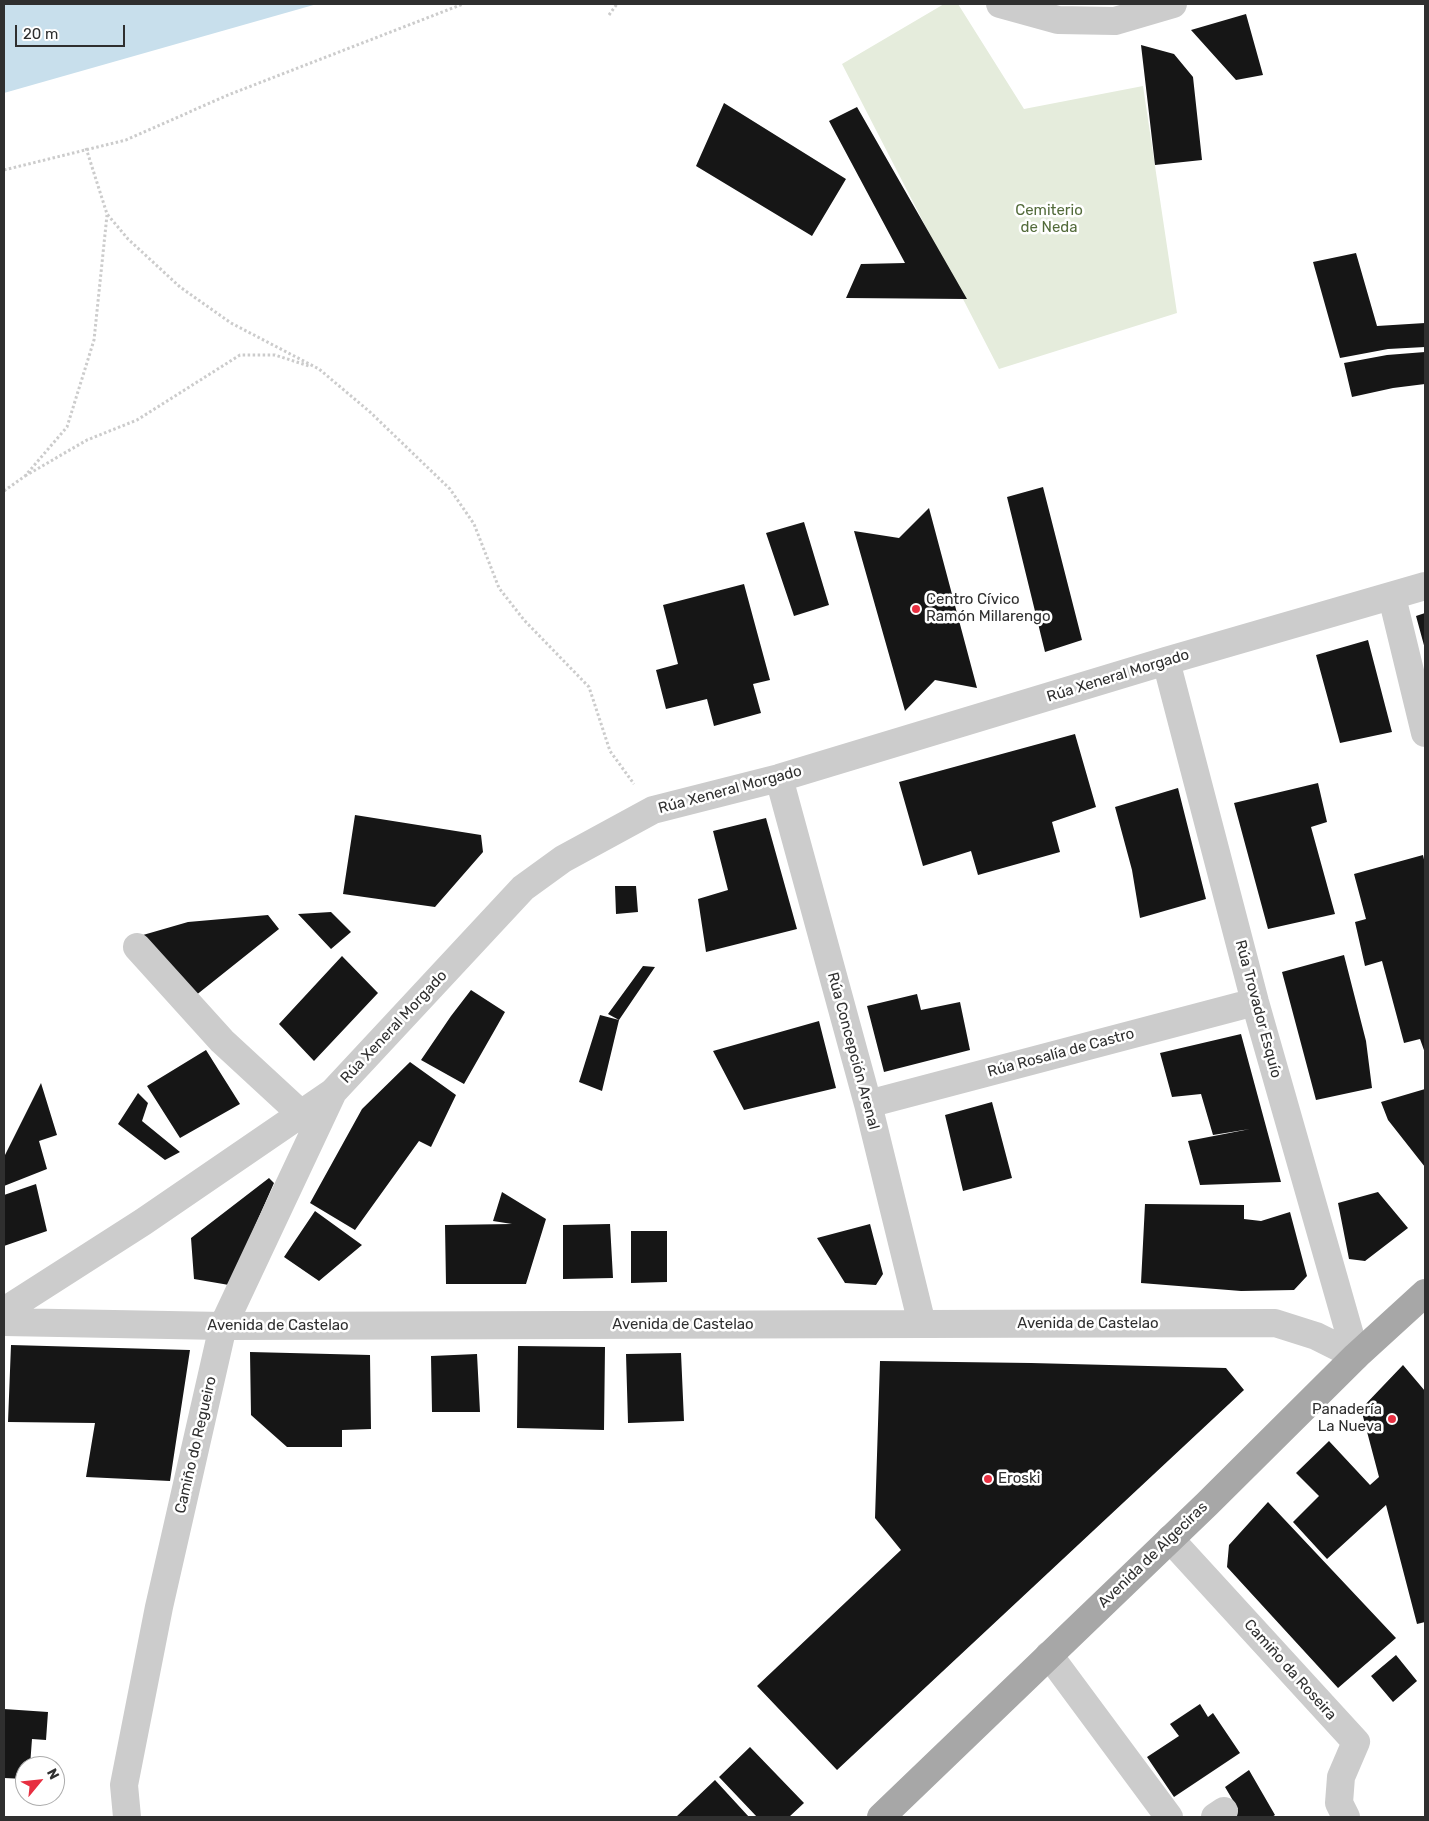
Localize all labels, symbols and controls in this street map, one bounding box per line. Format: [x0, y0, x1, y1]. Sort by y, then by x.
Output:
scale bar [18, 15, 128, 47]
text: 20 m [23, 25, 58, 43]
park label: Cemiterio de Neda [1015, 202, 1083, 237]
place label: Centro Cívico Ramón Millarengo [926, 591, 1051, 626]
marker: Centro Cívico Ramón Millarengo [910, 603, 922, 615]
street label: Rúa Xeneral Morgado [1045, 646, 1191, 706]
street label: Rúa Xeneral Morgado [656, 762, 804, 818]
street label: Rúa Trovador Esquío [1231, 938, 1285, 1080]
street label: Rúa Xeneral Morgado [337, 967, 451, 1087]
street label: Rúa Concepción Arenal [823, 970, 883, 1132]
street label: Rúa Rosalía de Castro [986, 1025, 1136, 1081]
street label: Avenida de Castelao [1017, 1315, 1159, 1333]
street label: Avenida de Castelao [612, 1316, 754, 1334]
street label: Avenida de Castelao [207, 1317, 349, 1335]
street label: Camiño do Regueiro [171, 1375, 221, 1515]
place label: Panadería La Nueva [1312, 1401, 1382, 1436]
marker: Panadería La Nueva [1386, 1413, 1398, 1425]
place label: Eroski [998, 1470, 1040, 1488]
marker: Eroski [982, 1473, 994, 1485]
street label: Avenida de Algeciras [1095, 1498, 1211, 1612]
street label: Camiño da Roseira [1240, 1616, 1340, 1724]
north arrow [15, 1756, 65, 1806]
text: N [43, 1766, 63, 1783]

